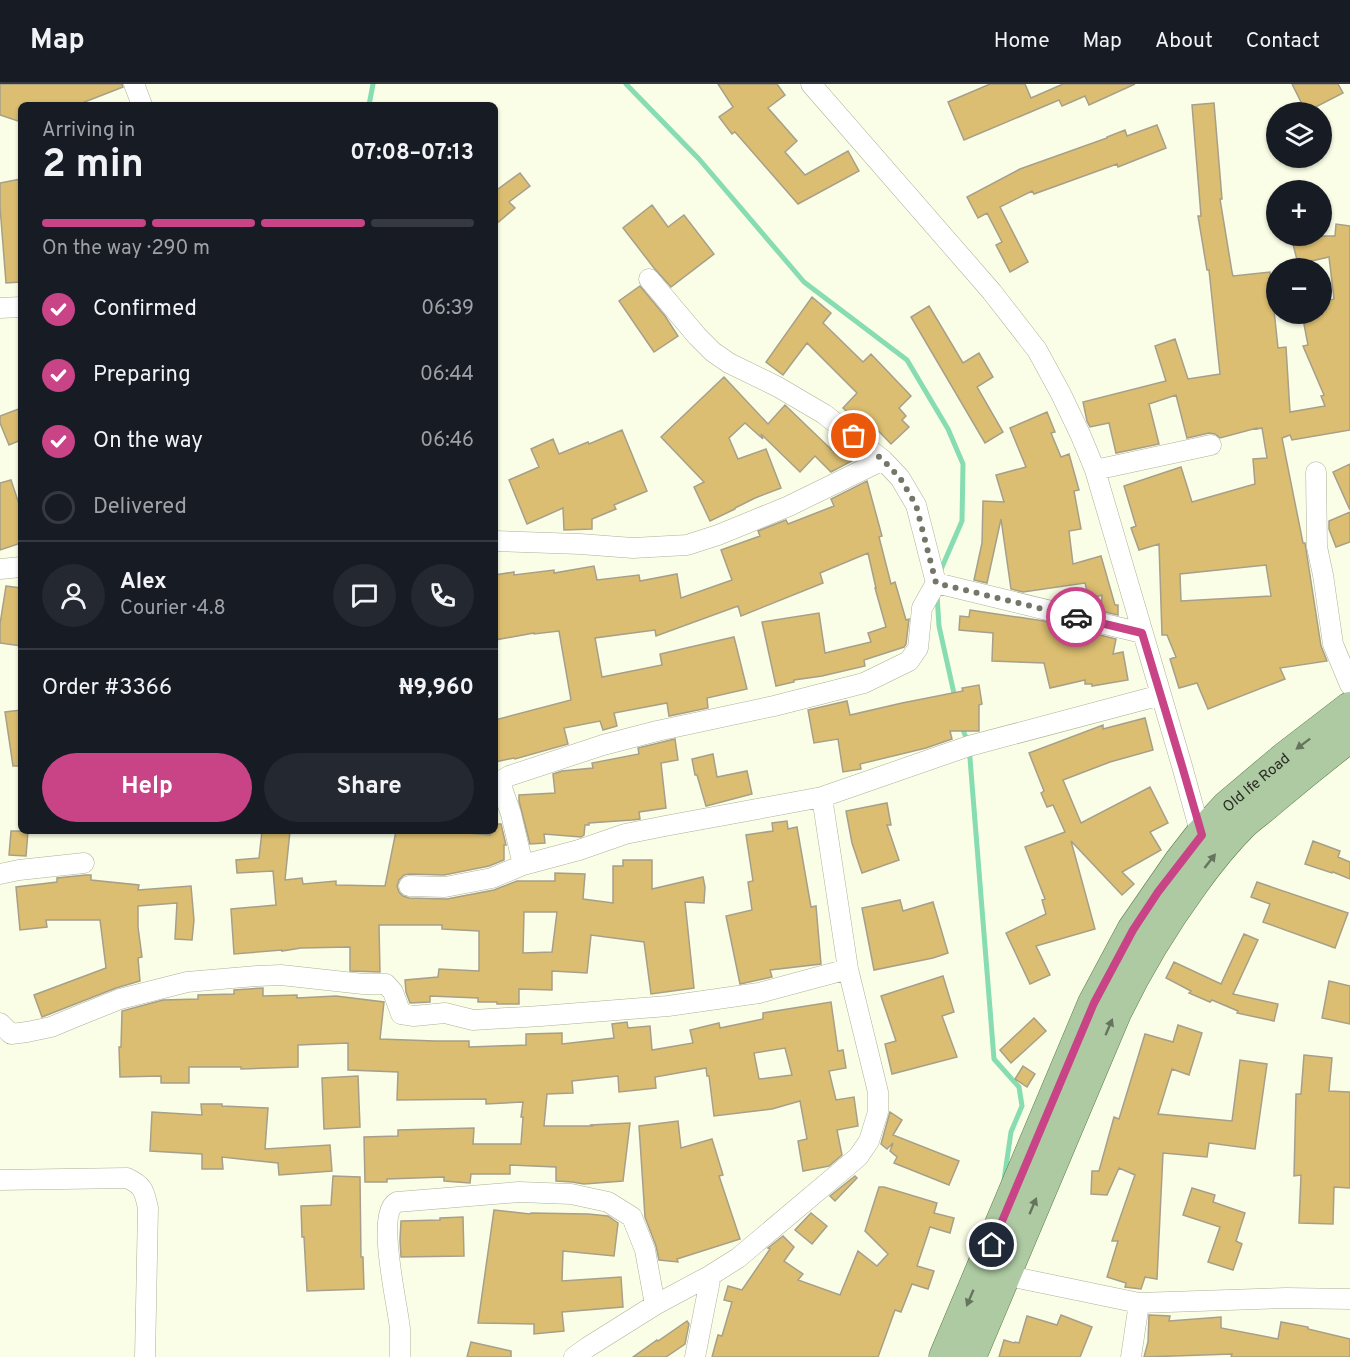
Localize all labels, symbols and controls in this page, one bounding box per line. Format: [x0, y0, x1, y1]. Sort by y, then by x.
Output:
text: Map [30, 23, 85, 59]
text: Home [994, 28, 1050, 55]
text: Map [1083, 28, 1122, 55]
text: About [1155, 28, 1213, 55]
text: Contact [1246, 28, 1320, 55]
map controls [1266, 102, 1332, 324]
button: layers [1266, 102, 1332, 168]
text: Arriving in [42, 118, 135, 144]
text: 07:08–07:13 [350, 140, 474, 167]
text: 2 min [42, 142, 144, 191]
button: + [1266, 180, 1332, 246]
text: On the way · 290 m [42, 236, 210, 262]
button: − [1266, 258, 1332, 324]
icon: check [42, 293, 75, 326]
text: Confirmed [93, 296, 197, 323]
text: 06:39 [421, 296, 474, 322]
icon: check [42, 359, 75, 392]
text: Preparing [93, 362, 191, 389]
text: 06:44 [420, 362, 474, 388]
pin [828, 410, 879, 461]
icon: bag [837, 419, 870, 452]
icon: check [42, 425, 75, 458]
text: On the way [93, 428, 203, 455]
text: 06:46 [420, 428, 474, 454]
text: Delivered [93, 494, 187, 521]
button: person [42, 564, 105, 627]
button: chat [333, 564, 396, 627]
button: phone [411, 564, 474, 627]
text: Alex [120, 569, 167, 596]
courier [1046, 587, 1106, 647]
text: Courier · 4.8 [120, 596, 226, 622]
icon: car [1060, 601, 1093, 634]
text: Order #3366 [42, 675, 172, 702]
text: ₦9,960 [399, 675, 474, 702]
one-way arrow [1296, 737, 1311, 749]
street label: Old Ife Road [1219, 750, 1295, 817]
button: Help [42, 753, 252, 822]
button: Share [264, 753, 474, 822]
one-way arrow [1204, 853, 1217, 869]
one-way arrow [1104, 1017, 1114, 1035]
one-way arrow [1028, 1197, 1038, 1215]
pin [966, 1219, 1017, 1270]
icon: home [975, 1228, 1008, 1261]
one-way arrow [965, 1289, 975, 1307]

